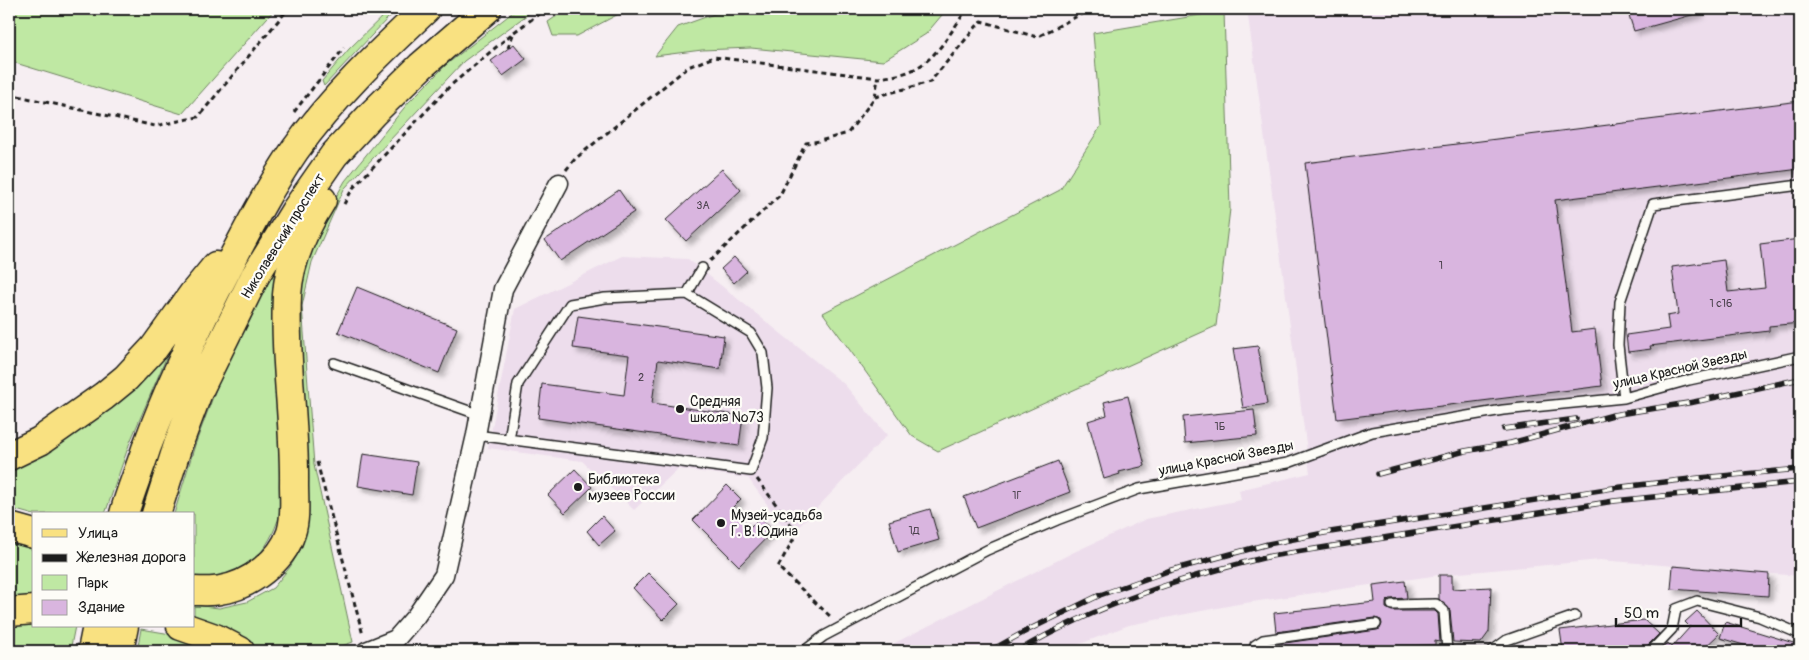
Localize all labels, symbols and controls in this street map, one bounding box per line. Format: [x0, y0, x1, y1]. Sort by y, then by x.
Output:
street label: Николаевский проспект [238, 170, 328, 302]
house number: 3А [696, 199, 710, 212]
house number: 1 [1439, 259, 1443, 272]
house number: 1 с16 [1710, 297, 1732, 310]
street label: улица Красной Звезды [1610, 345, 1749, 393]
house number: 2 [638, 371, 644, 384]
place label: Средняя школа №73 [690, 393, 764, 426]
marker: Средняя школа №73 [674, 403, 686, 415]
house number: 1Б [1215, 420, 1225, 433]
street label: улица Красной Звезды [1156, 437, 1295, 480]
place label: Библиотека музеев России [588, 471, 675, 504]
marker: Библиотека музеев России [572, 481, 584, 493]
house number: 1Г [1012, 489, 1022, 502]
place label: Музей-усадьба Г. В. Юдина [731, 507, 822, 540]
legend [32, 512, 195, 628]
marker: Музей-усадьба Г. В. Юдина [715, 517, 727, 529]
text: Улица [78, 524, 118, 543]
house number: 1Д [909, 524, 920, 537]
text: Железная дорога [76, 548, 186, 567]
text: Парк [78, 574, 109, 593]
scale bar [1616, 595, 1742, 627]
text: Здание [78, 598, 125, 617]
text: 50 m [1624, 604, 1659, 623]

